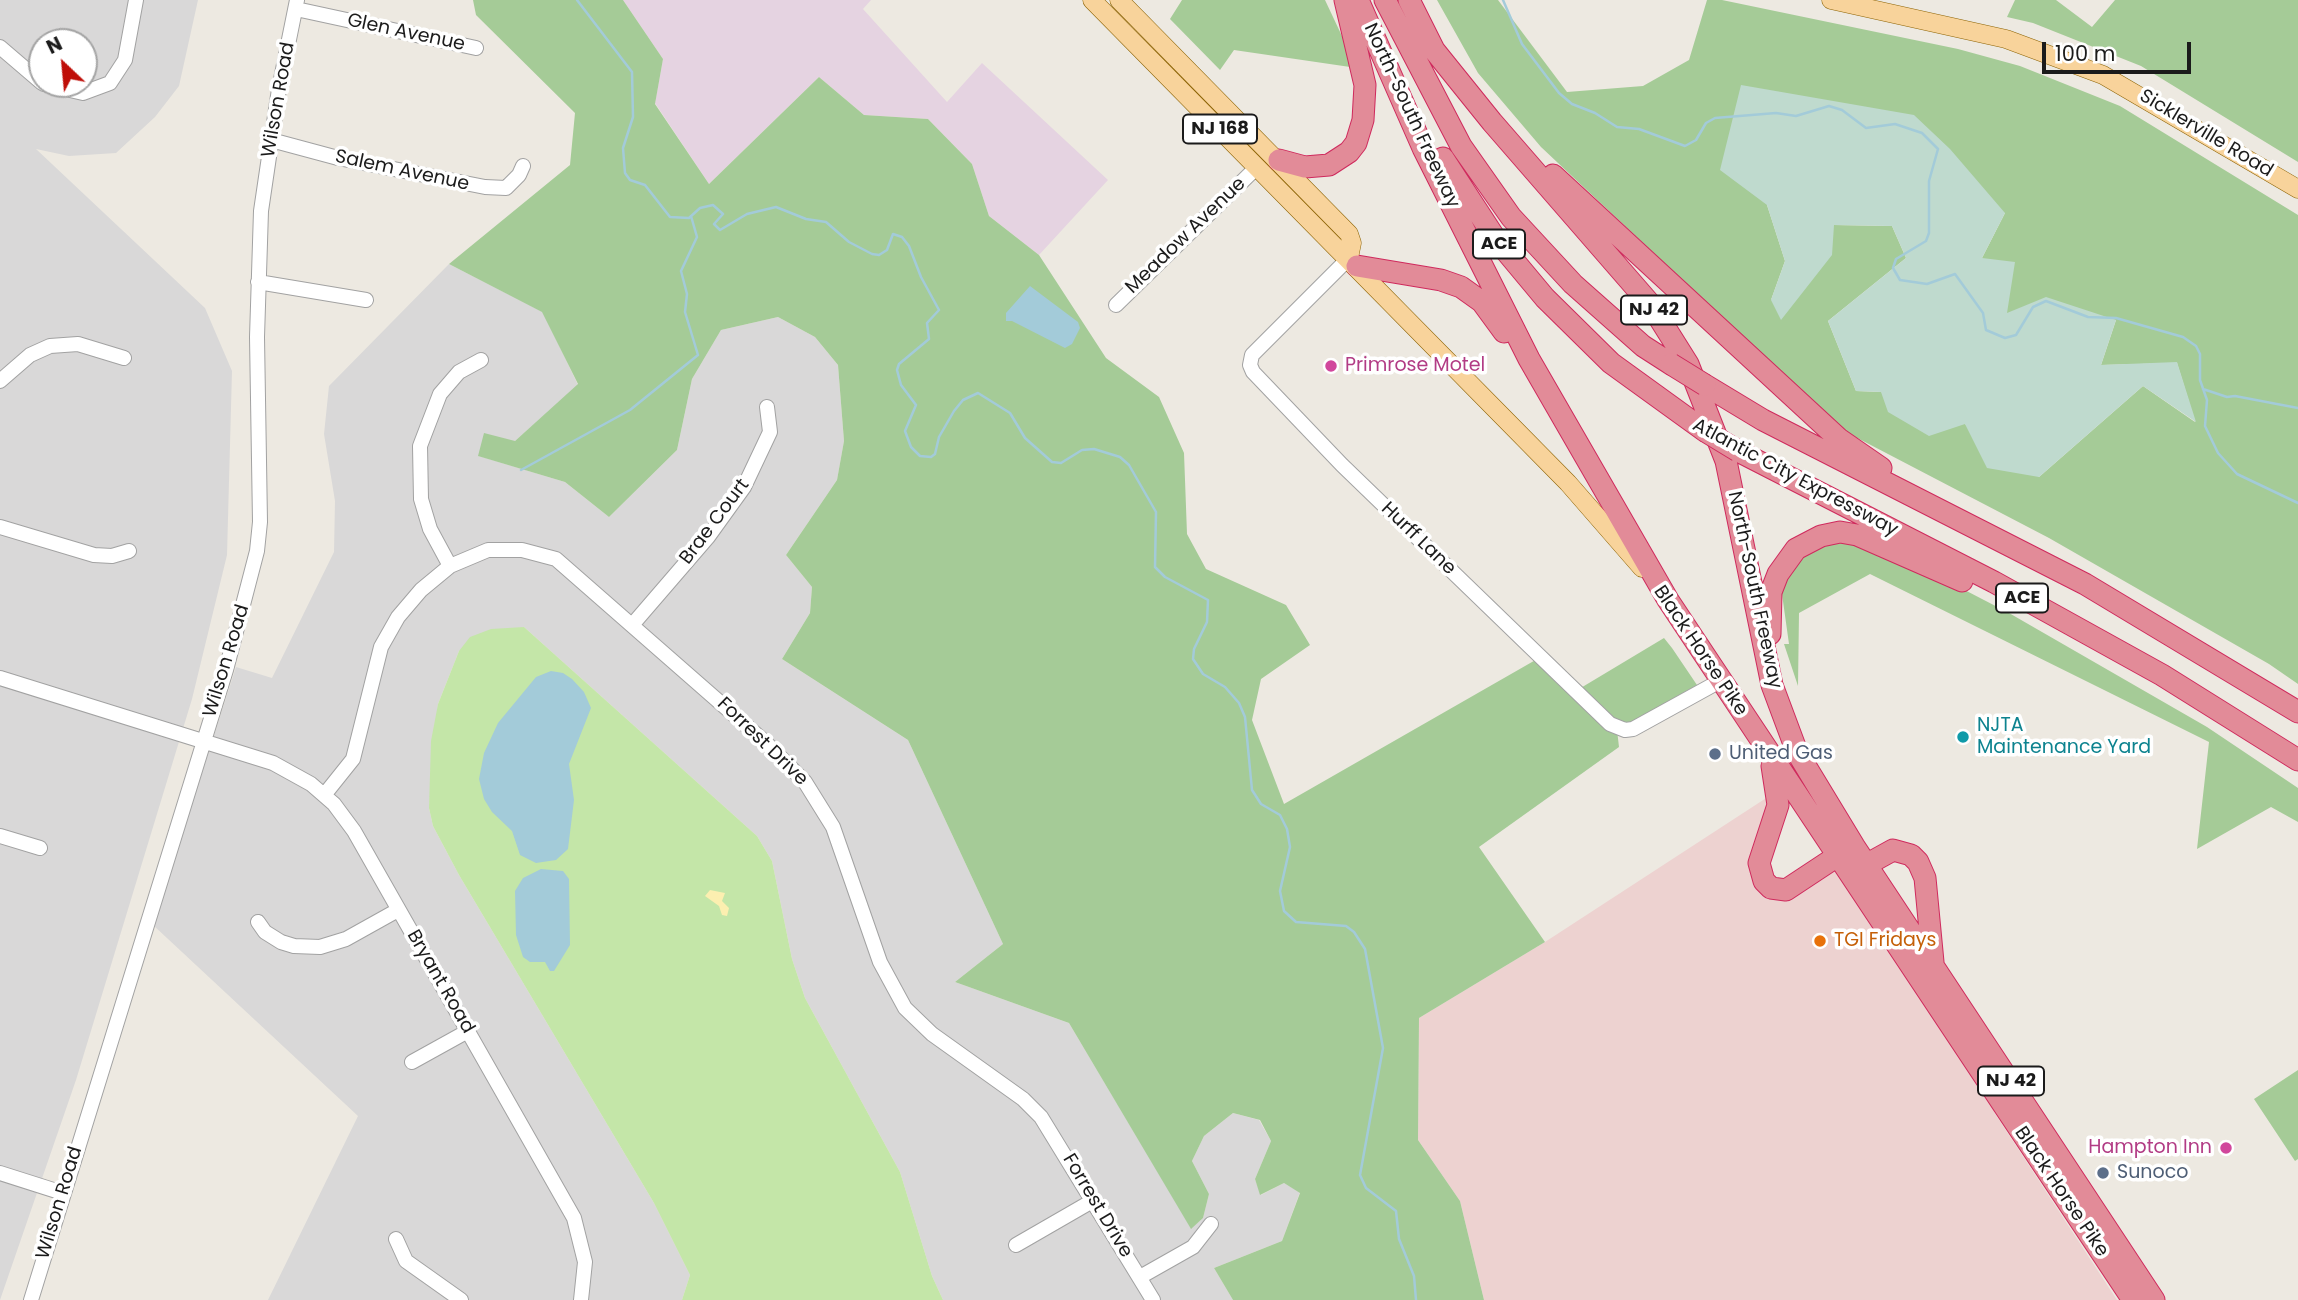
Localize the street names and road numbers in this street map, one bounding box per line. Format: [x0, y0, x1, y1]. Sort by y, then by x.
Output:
street label: Glen Avenue [345, 9, 467, 57]
street label: North-South Freeway [1358, 20, 1464, 212]
street label: Wilson Road [258, 41, 300, 159]
street label: Sicklerville Road [2135, 85, 2277, 183]
road number: NJ 168 [1183, 114, 1257, 144]
street label: Salem Avenue [333, 146, 471, 196]
street label: Meadow Avenue [1121, 173, 1251, 299]
road number: ACE [1473, 230, 1525, 258]
road number: NJ 42 [1621, 296, 1687, 324]
street label: Atlantic City Expressway [1688, 414, 1902, 542]
street label: Brae Court [675, 475, 755, 569]
street label: North-South Freeway [1722, 489, 1786, 691]
street label: Hurff Lane [1376, 498, 1460, 580]
street label: Black Horse Pike [1648, 582, 1752, 720]
road number: ACE [1996, 584, 2048, 612]
street label: Wilson Road [199, 602, 255, 720]
street label: Forrest Drive [712, 693, 812, 791]
street label: Bryant Road [401, 926, 479, 1038]
road number: NJ 42 [1978, 1066, 2044, 1096]
street label: Black Horse Pike [2009, 1123, 2113, 1261]
street label: Wilson Road [32, 1144, 88, 1262]
street label: Forrest Drive [1057, 1150, 1137, 1262]

